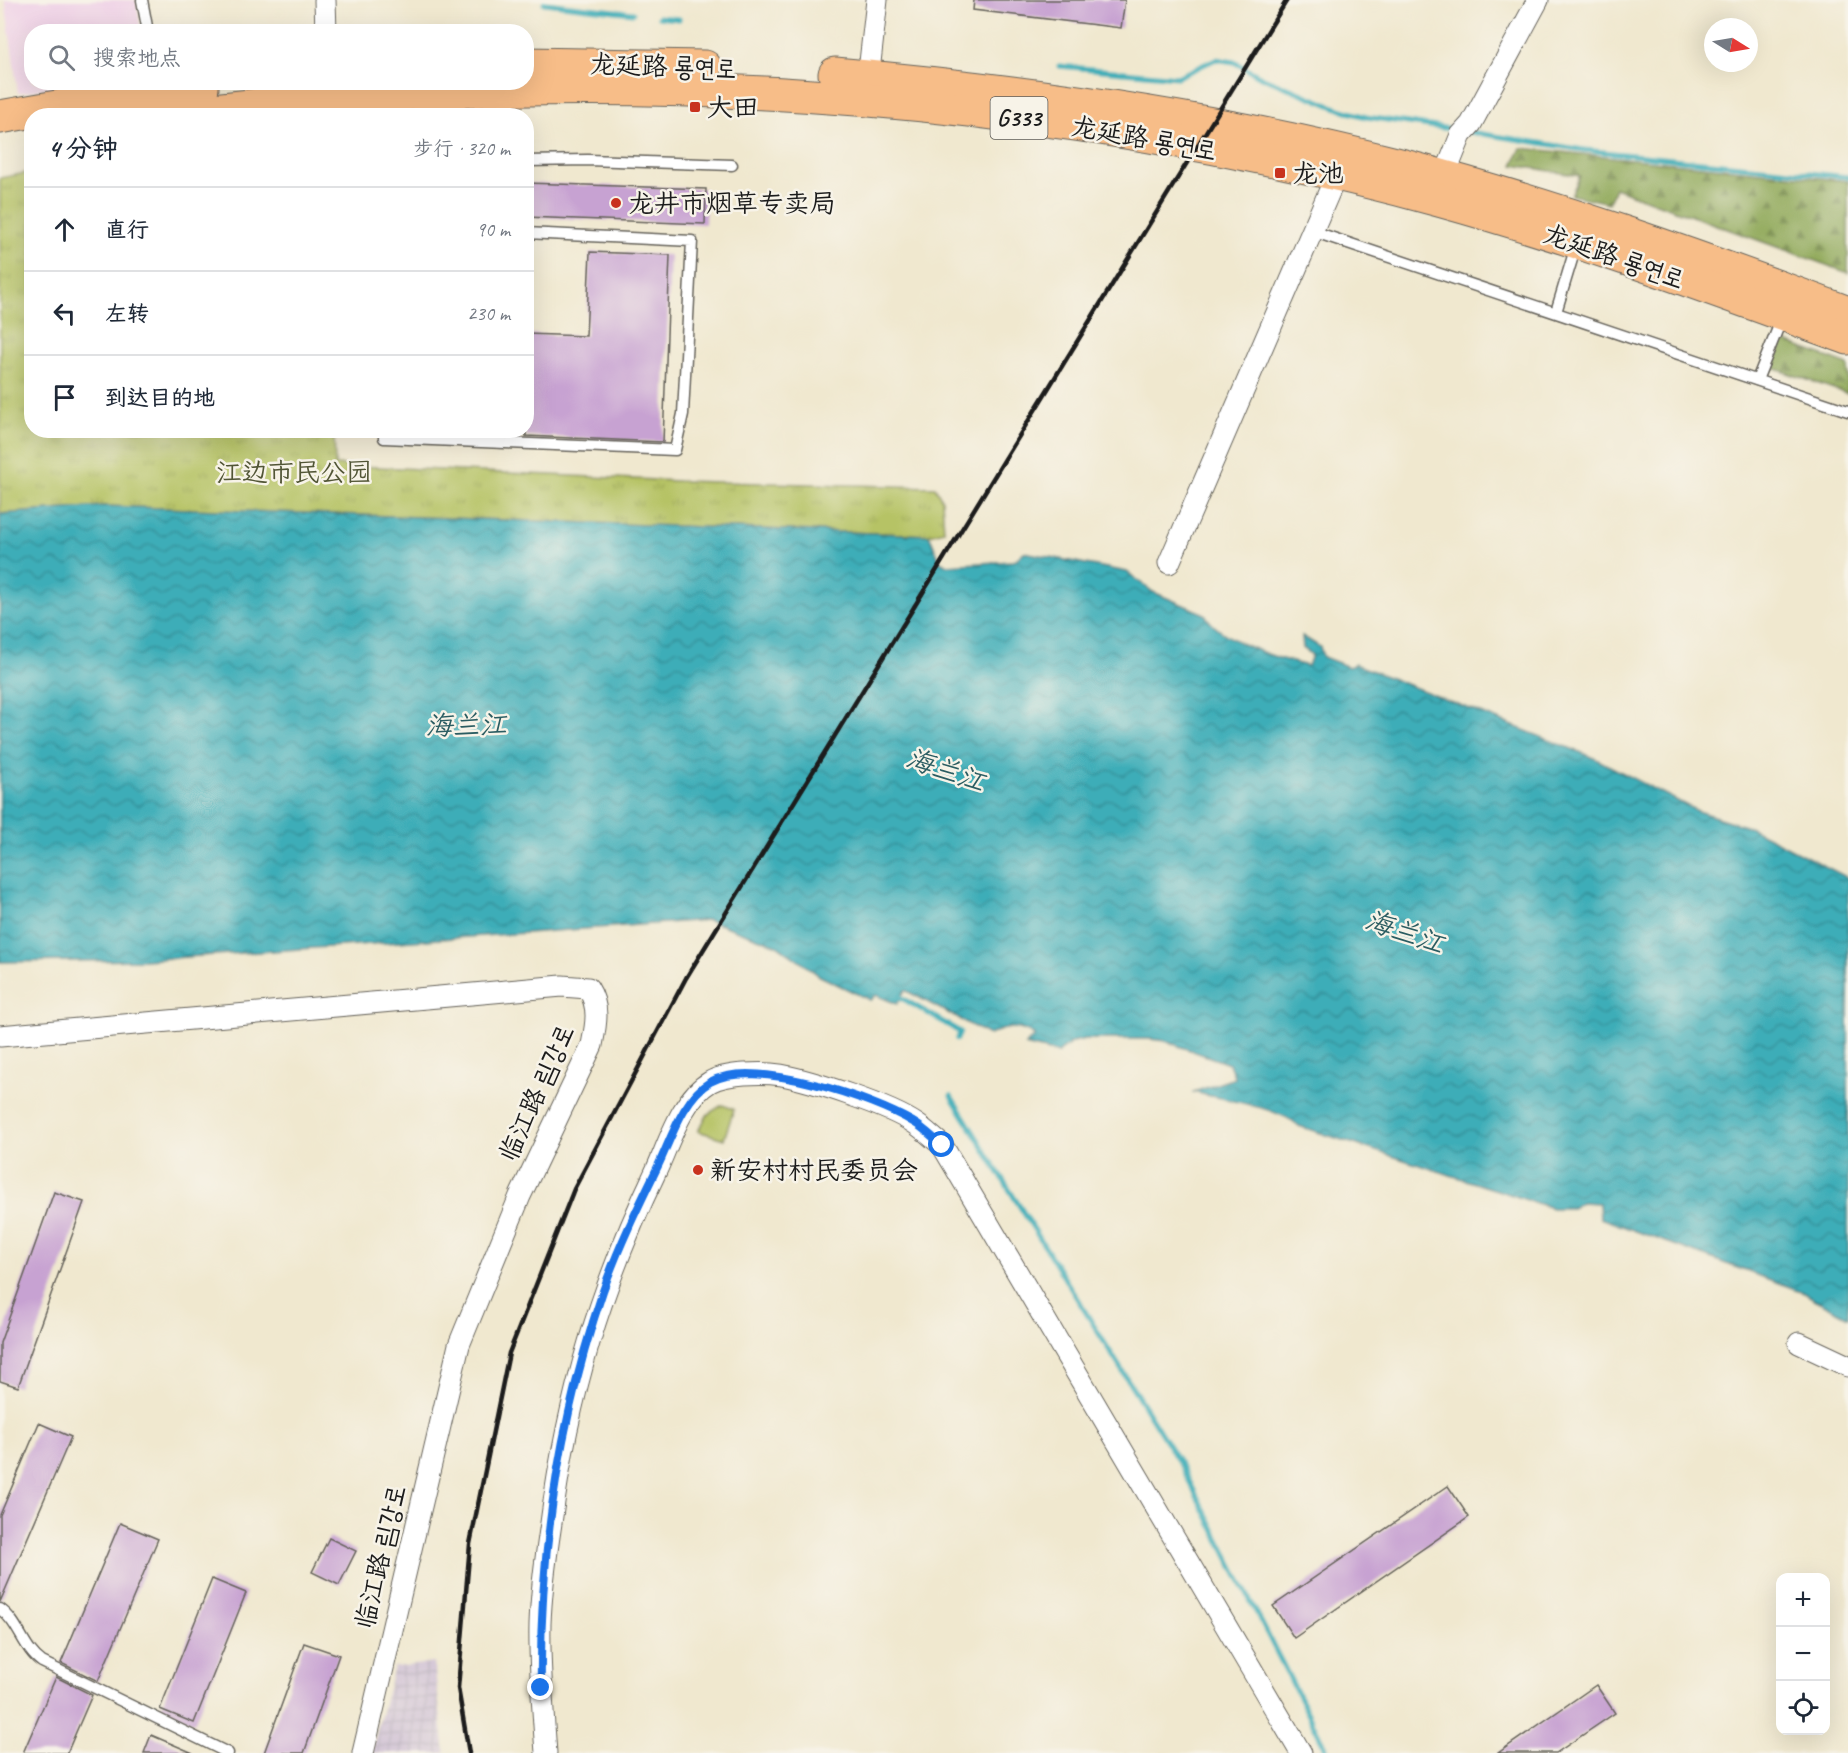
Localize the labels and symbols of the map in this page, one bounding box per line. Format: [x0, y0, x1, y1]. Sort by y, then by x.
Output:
north arrow [1704, 18, 1758, 72]
street label: 龙延路 룡연로 [589, 47, 737, 86]
place label: 大田 [707, 91, 759, 124]
road number: G333 [990, 97, 1048, 139]
marker: 大田 [688, 100, 702, 114]
street label: 龙延路 룡연로 [1069, 109, 1219, 168]
place label: 龙池 [1292, 157, 1344, 190]
marker: 龙池 [1273, 166, 1287, 180]
place label: 龙井市烟草专卖局 [628, 187, 836, 220]
marker: 龙井市烟草专卖局 [609, 196, 623, 210]
street label: 龙延路 룡연로 [1539, 217, 1689, 296]
park label: 江边市民公园 [216, 456, 372, 489]
water label: 海兰江 [425, 707, 508, 743]
water label: 海兰江 [902, 741, 991, 800]
water label: 海兰江 [1361, 903, 1450, 962]
street label: 临江路 림강로 [491, 1019, 581, 1167]
route start [928, 1131, 954, 1157]
place label: 新安村村民委员会 [710, 1154, 918, 1187]
marker: 新安村村民委员会 [691, 1163, 705, 1177]
street label: 临江路 림강로 [348, 1482, 413, 1632]
route end [527, 1674, 553, 1700]

